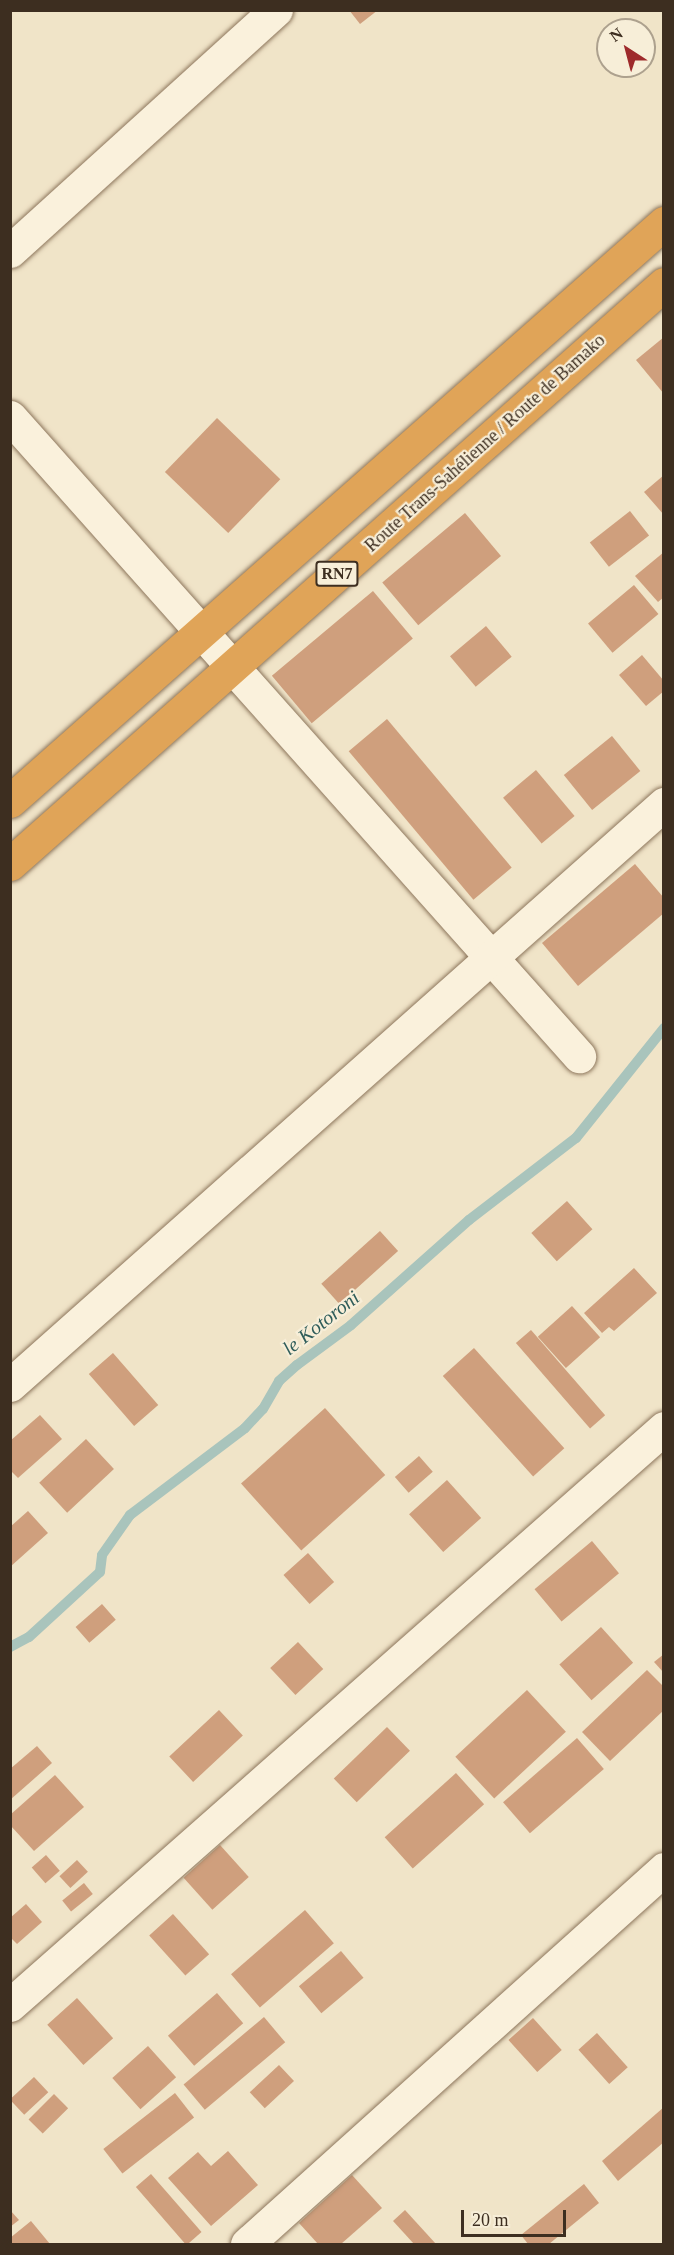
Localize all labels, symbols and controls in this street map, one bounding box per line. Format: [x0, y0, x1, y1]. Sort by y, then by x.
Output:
north arrow [596, 18, 656, 78]
text: N [607, 24, 626, 45]
street label: Route Trans-Sahélienne / Route de Bamako [360, 329, 610, 557]
road number: RN7 [314, 561, 360, 587]
water label: le Kotoroni [278, 1286, 364, 1360]
scale bar [464, 2198, 569, 2236]
text: 20 m [472, 2210, 509, 2230]

